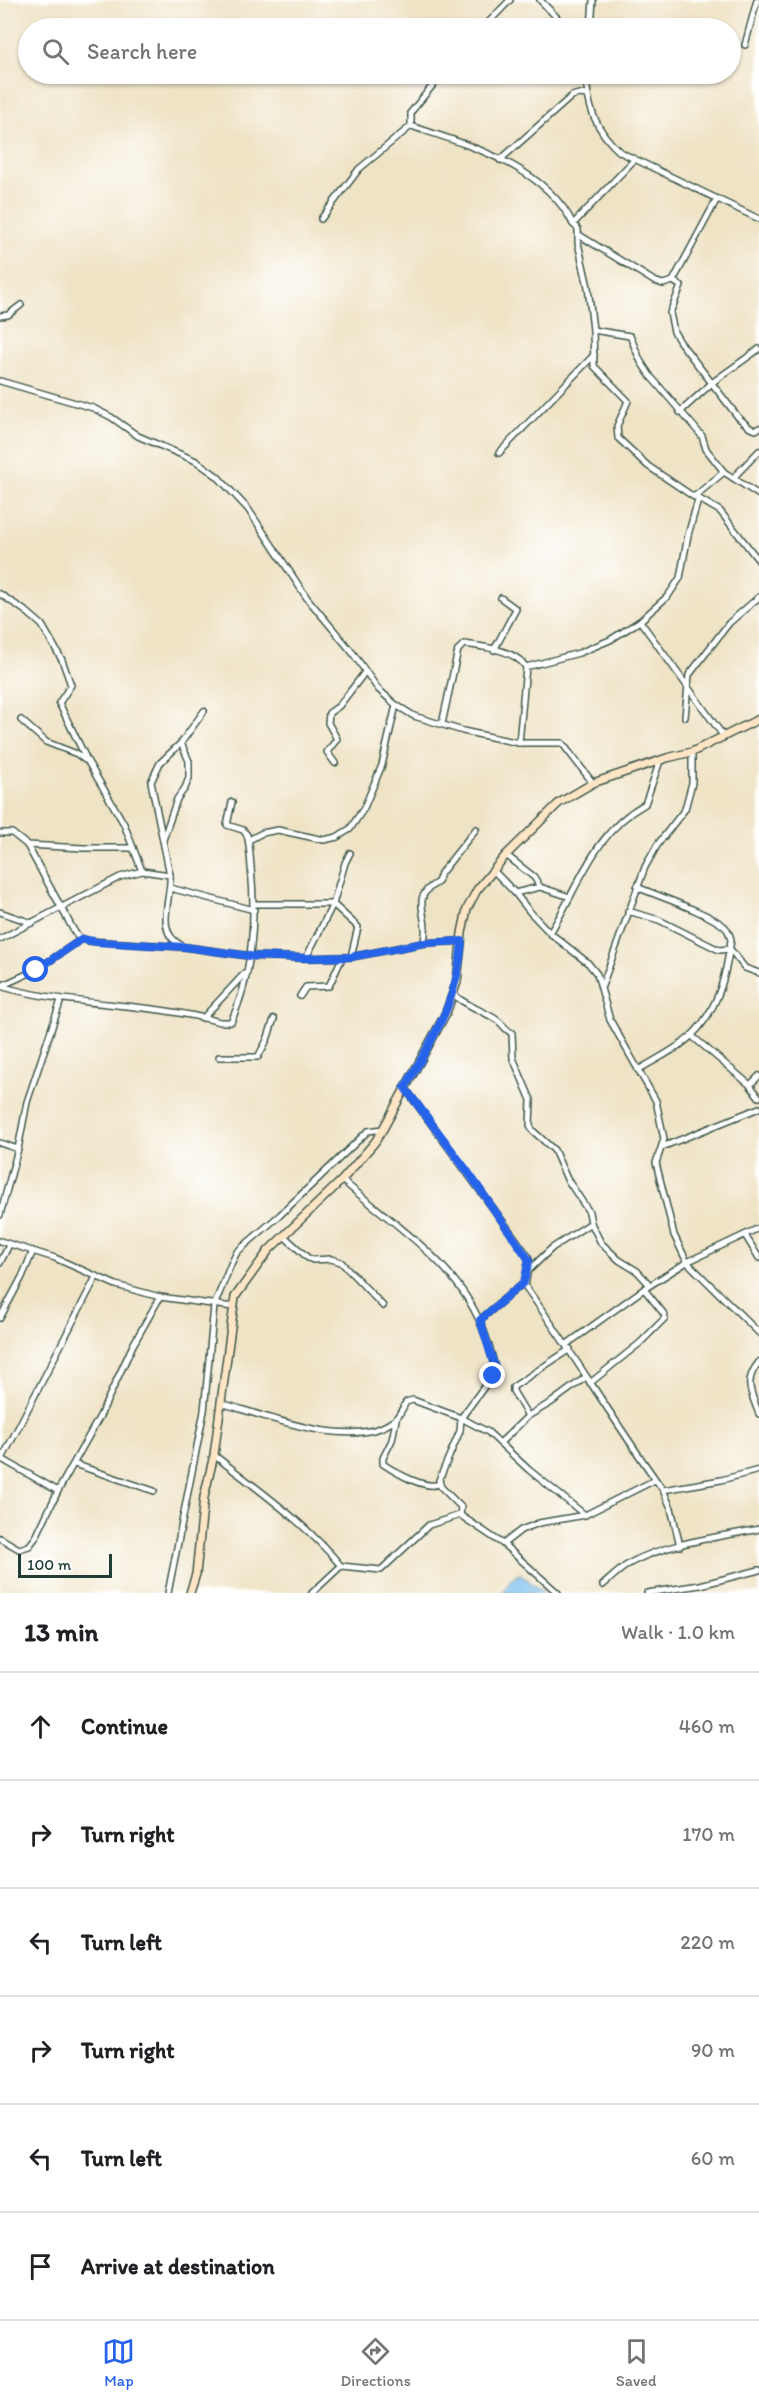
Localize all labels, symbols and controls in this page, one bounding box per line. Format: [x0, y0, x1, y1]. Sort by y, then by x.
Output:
search box [18, 18, 741, 84]
icon: search [39, 35, 72, 68]
text: Search here [87, 38, 197, 65]
route start [22, 956, 48, 982]
route end [479, 1362, 505, 1388]
scale bar [18, 1551, 112, 1578]
text: 100 m [27, 1555, 71, 1574]
text: 13 min [24, 1616, 98, 1648]
text: Walk · 1.0 km [621, 1620, 735, 1644]
icon: ahead [24, 1710, 57, 1743]
text: Continue [81, 1713, 168, 1740]
text: 460 m [679, 1714, 735, 1738]
icon: right [24, 1818, 57, 1851]
text: Turn right [81, 1821, 175, 1848]
text: 170 m [682, 1822, 735, 1846]
icon: left [24, 1926, 57, 1959]
text: Turn left [81, 1929, 162, 1956]
text: 220 m [680, 1930, 735, 1954]
icon: right [24, 2034, 57, 2067]
text: Turn right [81, 2037, 175, 2064]
text: 90 m [691, 2038, 735, 2062]
icon: left [24, 2142, 57, 2175]
text: Turn left [81, 2145, 162, 2172]
text: 60 m [691, 2146, 735, 2170]
icon: arrive [24, 2250, 57, 2283]
text: Arrive at destination [81, 2253, 275, 2280]
tab: Map [102, 2335, 135, 2390]
tab: Directions [340, 2335, 411, 2390]
tab: Saved [616, 2335, 657, 2390]

